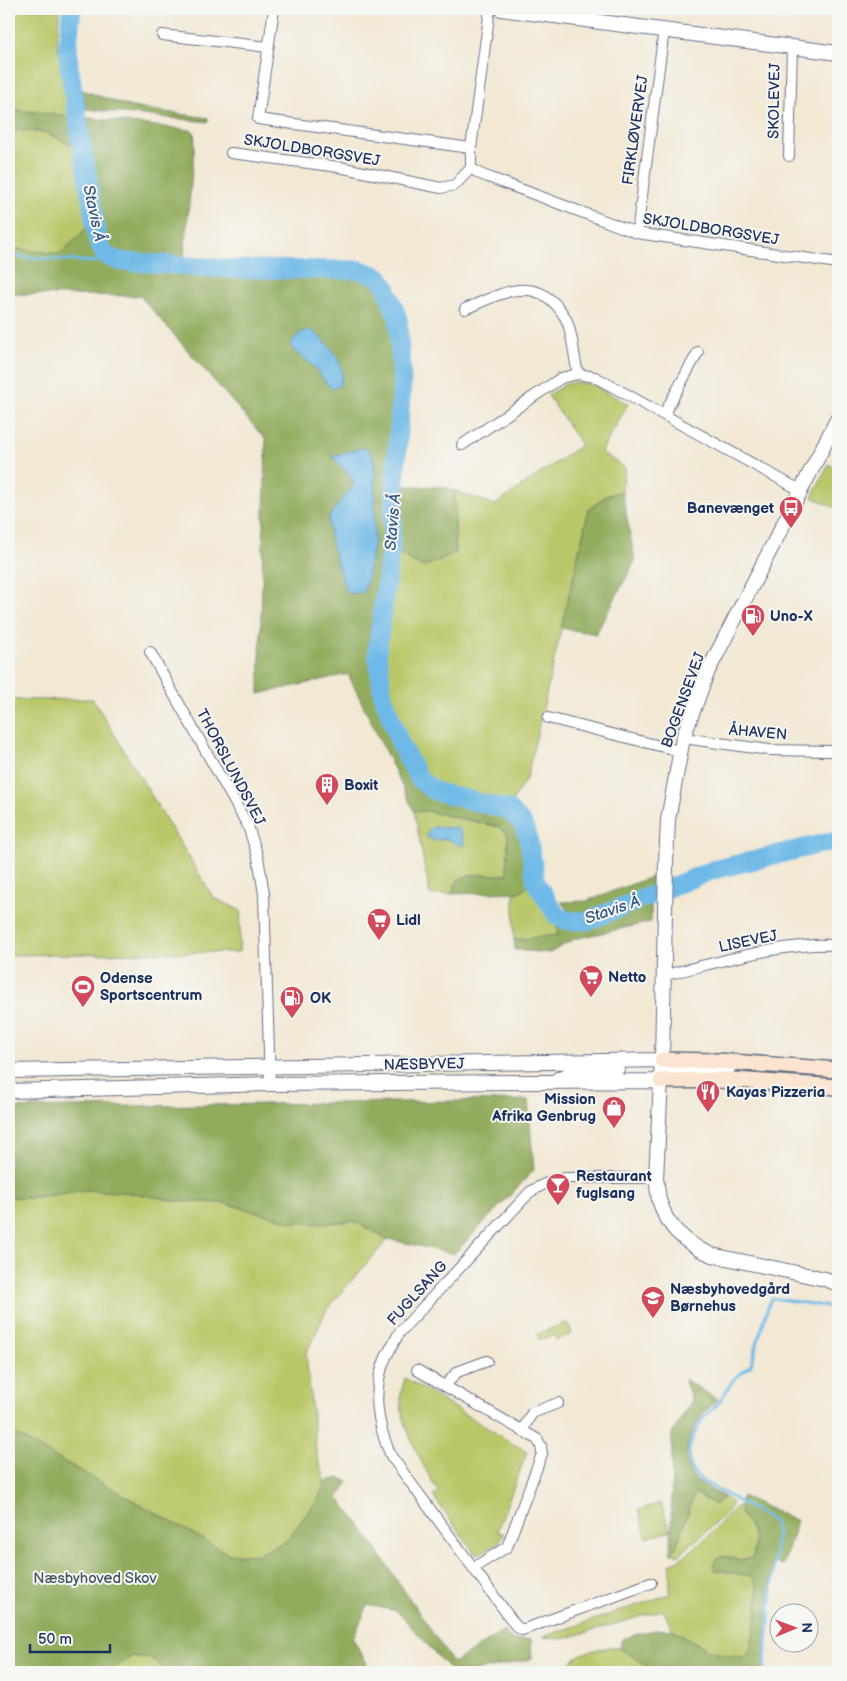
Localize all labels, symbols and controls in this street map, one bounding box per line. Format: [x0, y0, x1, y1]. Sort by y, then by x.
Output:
street label: SKOLEVEJ [764, 62, 785, 139]
street label: FIRKLØVERVEJ [618, 73, 653, 186]
street label: SKJOLDBORGSVEJ [242, 130, 382, 171]
water label: Stavis Å [78, 183, 112, 244]
street label: SKJOLDBORGSVEJ [641, 209, 781, 250]
water label: Stavis Å [379, 492, 405, 551]
bus stop icon: Banevænget [778, 495, 804, 529]
place label: Banevænget [687, 499, 774, 518]
fuel station icon: Uno-X [740, 603, 766, 637]
place label: Uno-X [770, 607, 813, 626]
street label: BOGENSEVEJ [657, 649, 710, 750]
street label: THORSLUNDSVEJ [192, 706, 270, 830]
street label: ÅHAVEN [728, 719, 788, 745]
building icon: Boxit [314, 772, 340, 806]
place label: Boxit [344, 776, 378, 795]
water label: Stavis Å [581, 889, 643, 929]
supermarket icon: Lidl [366, 907, 392, 941]
place label: Lidl [396, 911, 421, 930]
street label: LISEVEJ [717, 926, 780, 957]
supermarket icon: Netto [578, 964, 604, 998]
place label: Netto [608, 968, 647, 987]
place label: Odense Sportscentrum [100, 969, 202, 1005]
sports icon: Odense Sportscentrum [70, 974, 96, 1008]
fuel station icon: OK [279, 985, 305, 1019]
place label: OK [310, 989, 331, 1008]
street label: NÆSBYVEJ [383, 1054, 465, 1075]
restaurant icon: Kayas Pizzeria [695, 1079, 721, 1113]
place label: Kayas Pizzeria [726, 1083, 825, 1102]
place label: Mission Afrika Genbrug [491, 1090, 596, 1126]
shop icon: Mission Afrika Genbrug [601, 1095, 627, 1129]
place label: Restaurant fuglsang [576, 1167, 652, 1203]
bar icon: Restaurant fuglsang [545, 1172, 571, 1206]
street label: FUGLSANG [383, 1257, 451, 1330]
place label: Næsbyhovedgård Børnehus [670, 1280, 790, 1316]
school or university icon: Næsbyhovedgård Børnehus [640, 1285, 666, 1319]
park label: Næsbyhoved Skov [33, 1569, 157, 1588]
north arrow [770, 1604, 820, 1654]
scale bar [30, 1621, 110, 1653]
text: N [798, 1622, 815, 1633]
text: 50 m [38, 1630, 72, 1649]

